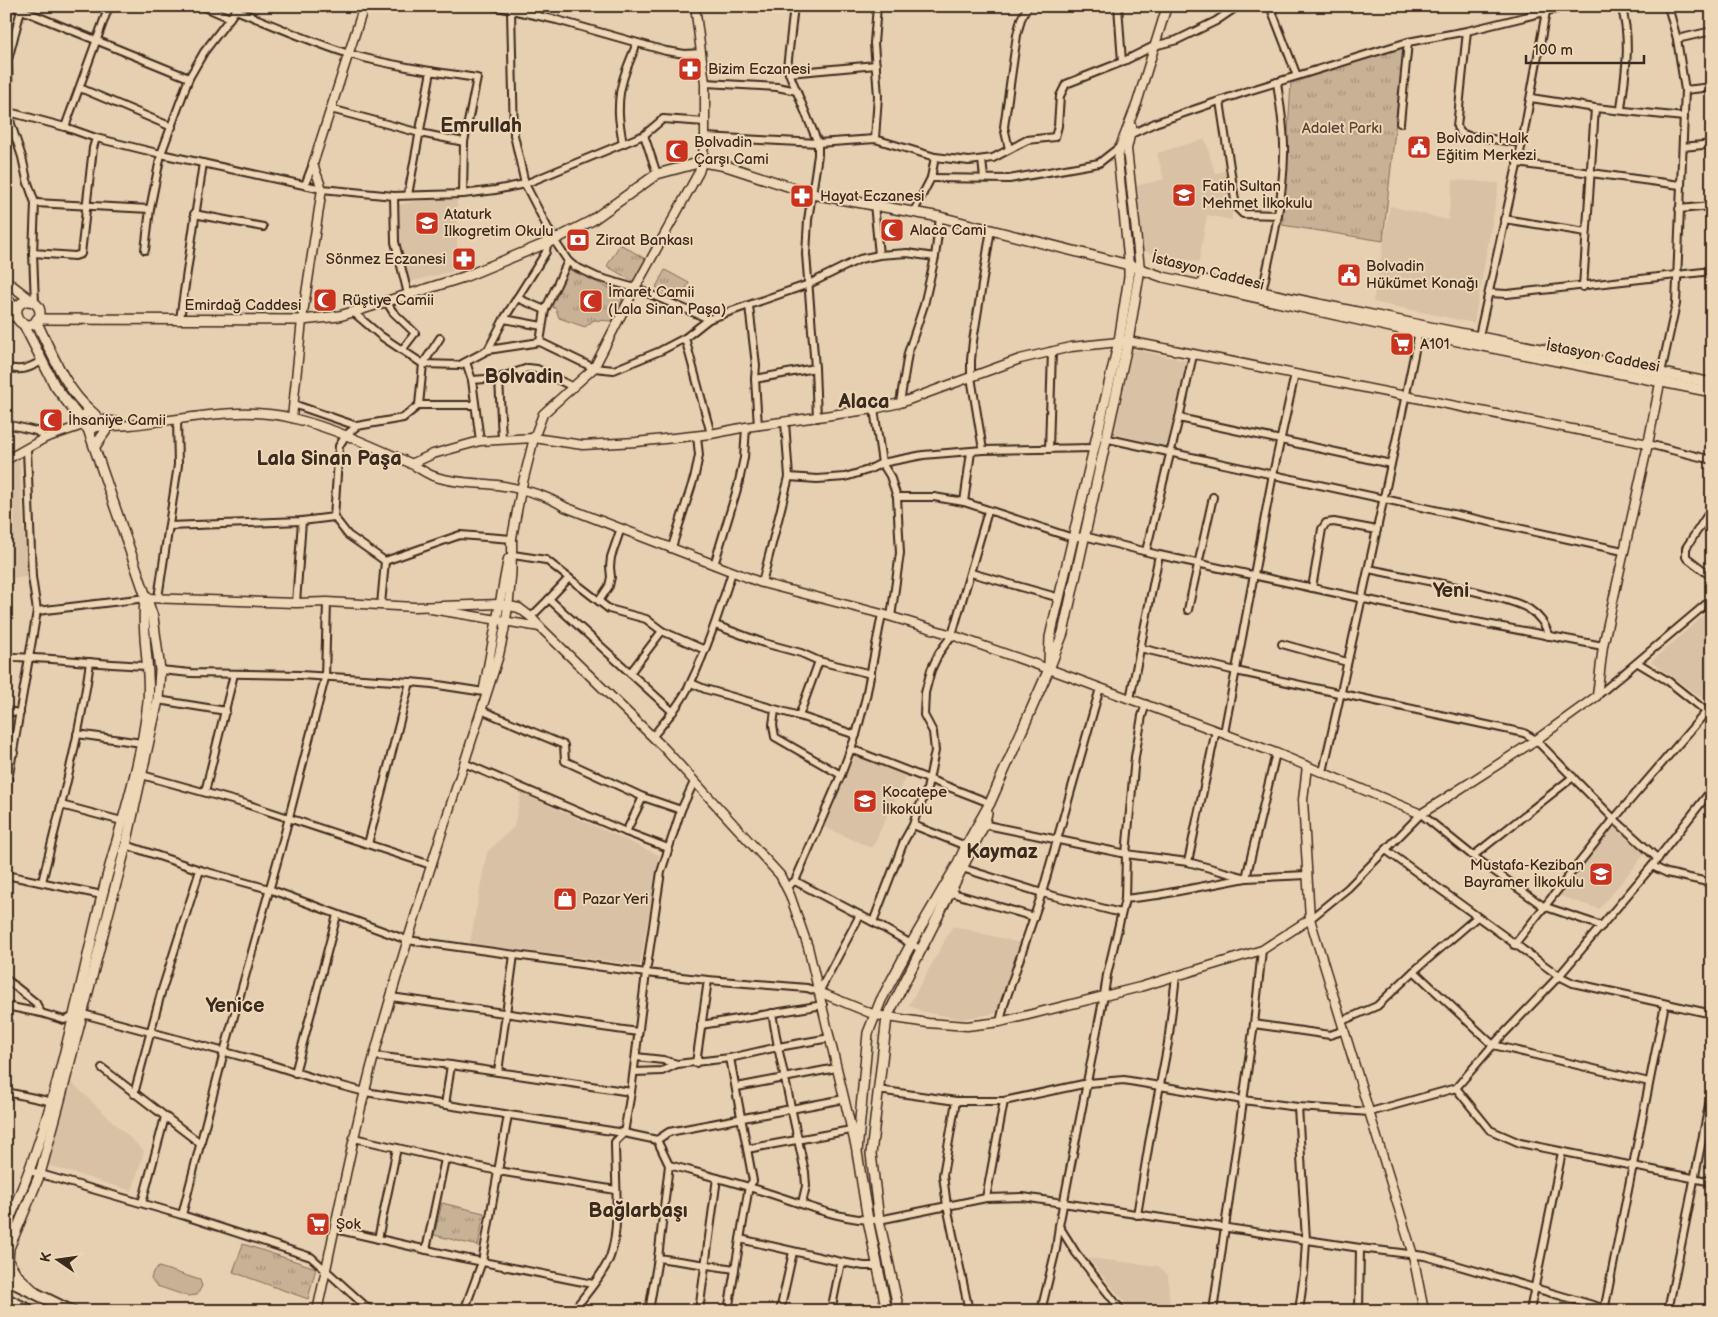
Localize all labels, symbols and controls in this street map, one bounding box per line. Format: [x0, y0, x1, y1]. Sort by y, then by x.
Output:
scale bar [1526, 32, 1643, 64]
text: 100 m [1533, 41, 1573, 60]
pharmacy icon: Bizim Eczanesi [677, 56, 703, 82]
place label: Bizim Eczanesi [708, 60, 811, 79]
district label: Emrullah [440, 114, 522, 138]
park label: Adalet Parkı [1302, 119, 1382, 138]
place label: Bolvadin Halk Eğitim Merkezi [1436, 129, 1537, 165]
place label: Bolvadin Çarşı Cami [694, 133, 769, 169]
public building icon: Bolvadin Halk Eğitim Merkezi [1406, 134, 1432, 160]
mosque icon: Bolvadin Çarşı Cami [664, 138, 690, 164]
place label: Fatih Sultan Mehmet İlkokulu [1202, 177, 1313, 213]
school or university icon: Fatih Sultan Mehmet İlkokulu [1171, 182, 1197, 208]
pharmacy icon: Hayat Eczanesi [789, 183, 815, 209]
place label: Hayat Eczanesi [820, 187, 925, 206]
place label: Ataturk Ilkogretim Okulu [444, 205, 554, 241]
school or university icon: Ataturk Ilkogretim Okulu [414, 210, 440, 236]
mosque icon: Alaca Cami [879, 217, 905, 243]
place label: Alaca Cami [910, 221, 987, 240]
bank icon: Ziraat Bankası [565, 227, 591, 253]
place label: Ziraat Bankası [595, 231, 693, 250]
pharmacy icon: Sönmez Eczanesi [451, 246, 477, 272]
street label: İstasyon Caddesi [1150, 248, 1266, 295]
place label: Sönmez Eczanesi [326, 250, 446, 269]
place label: Bolvadin Hükümet Konağı [1366, 257, 1478, 293]
public building icon: Bolvadin Hükümet Konağı [1336, 262, 1362, 288]
place label: İmaret Camii (Lala Sinan Paşa) [608, 283, 726, 319]
mosque icon: Rüştiye Camii [312, 287, 338, 313]
mosque icon: İmaret Camii (Lala Sinan Paşa) [578, 288, 604, 314]
place label: Rüştiye Camii [342, 291, 434, 310]
street label: Emirdağ Caddesi [185, 296, 301, 315]
supermarket icon: A101 [1389, 331, 1415, 357]
place label: A101 [1420, 335, 1450, 354]
street label: İstasyon Caddesi [1544, 336, 1661, 377]
district label: Bolvadin [485, 365, 563, 389]
district label: Alaca [837, 390, 890, 414]
mosque icon: İhsaniye Camii [38, 407, 64, 433]
place label: İhsaniye Camii [68, 411, 166, 430]
district label: Lala Sinan Paşa [256, 447, 402, 471]
district label: Yeni [1433, 579, 1469, 603]
place label: Kocatepe İlkokulu [882, 783, 947, 819]
school or university icon: Kocatepe İlkokulu [852, 788, 878, 814]
district label: Kaymaz [966, 840, 1038, 864]
place label: Mustafa-Keziban Bayramer İlkokulu [1463, 856, 1584, 892]
school or university icon: Mustafa-Keziban Bayramer İlkokulu [1588, 861, 1614, 887]
shop icon: Pazar Yeri [552, 886, 578, 912]
place label: Pazar Yeri [582, 890, 649, 909]
district label: Yenice [206, 994, 264, 1018]
district label: Bağlarbaşı [588, 1199, 688, 1223]
supermarket icon: Şok [305, 1211, 331, 1237]
place label: Şok [336, 1215, 362, 1234]
north arrow [32, 1234, 82, 1284]
text: K [36, 1250, 55, 1264]

